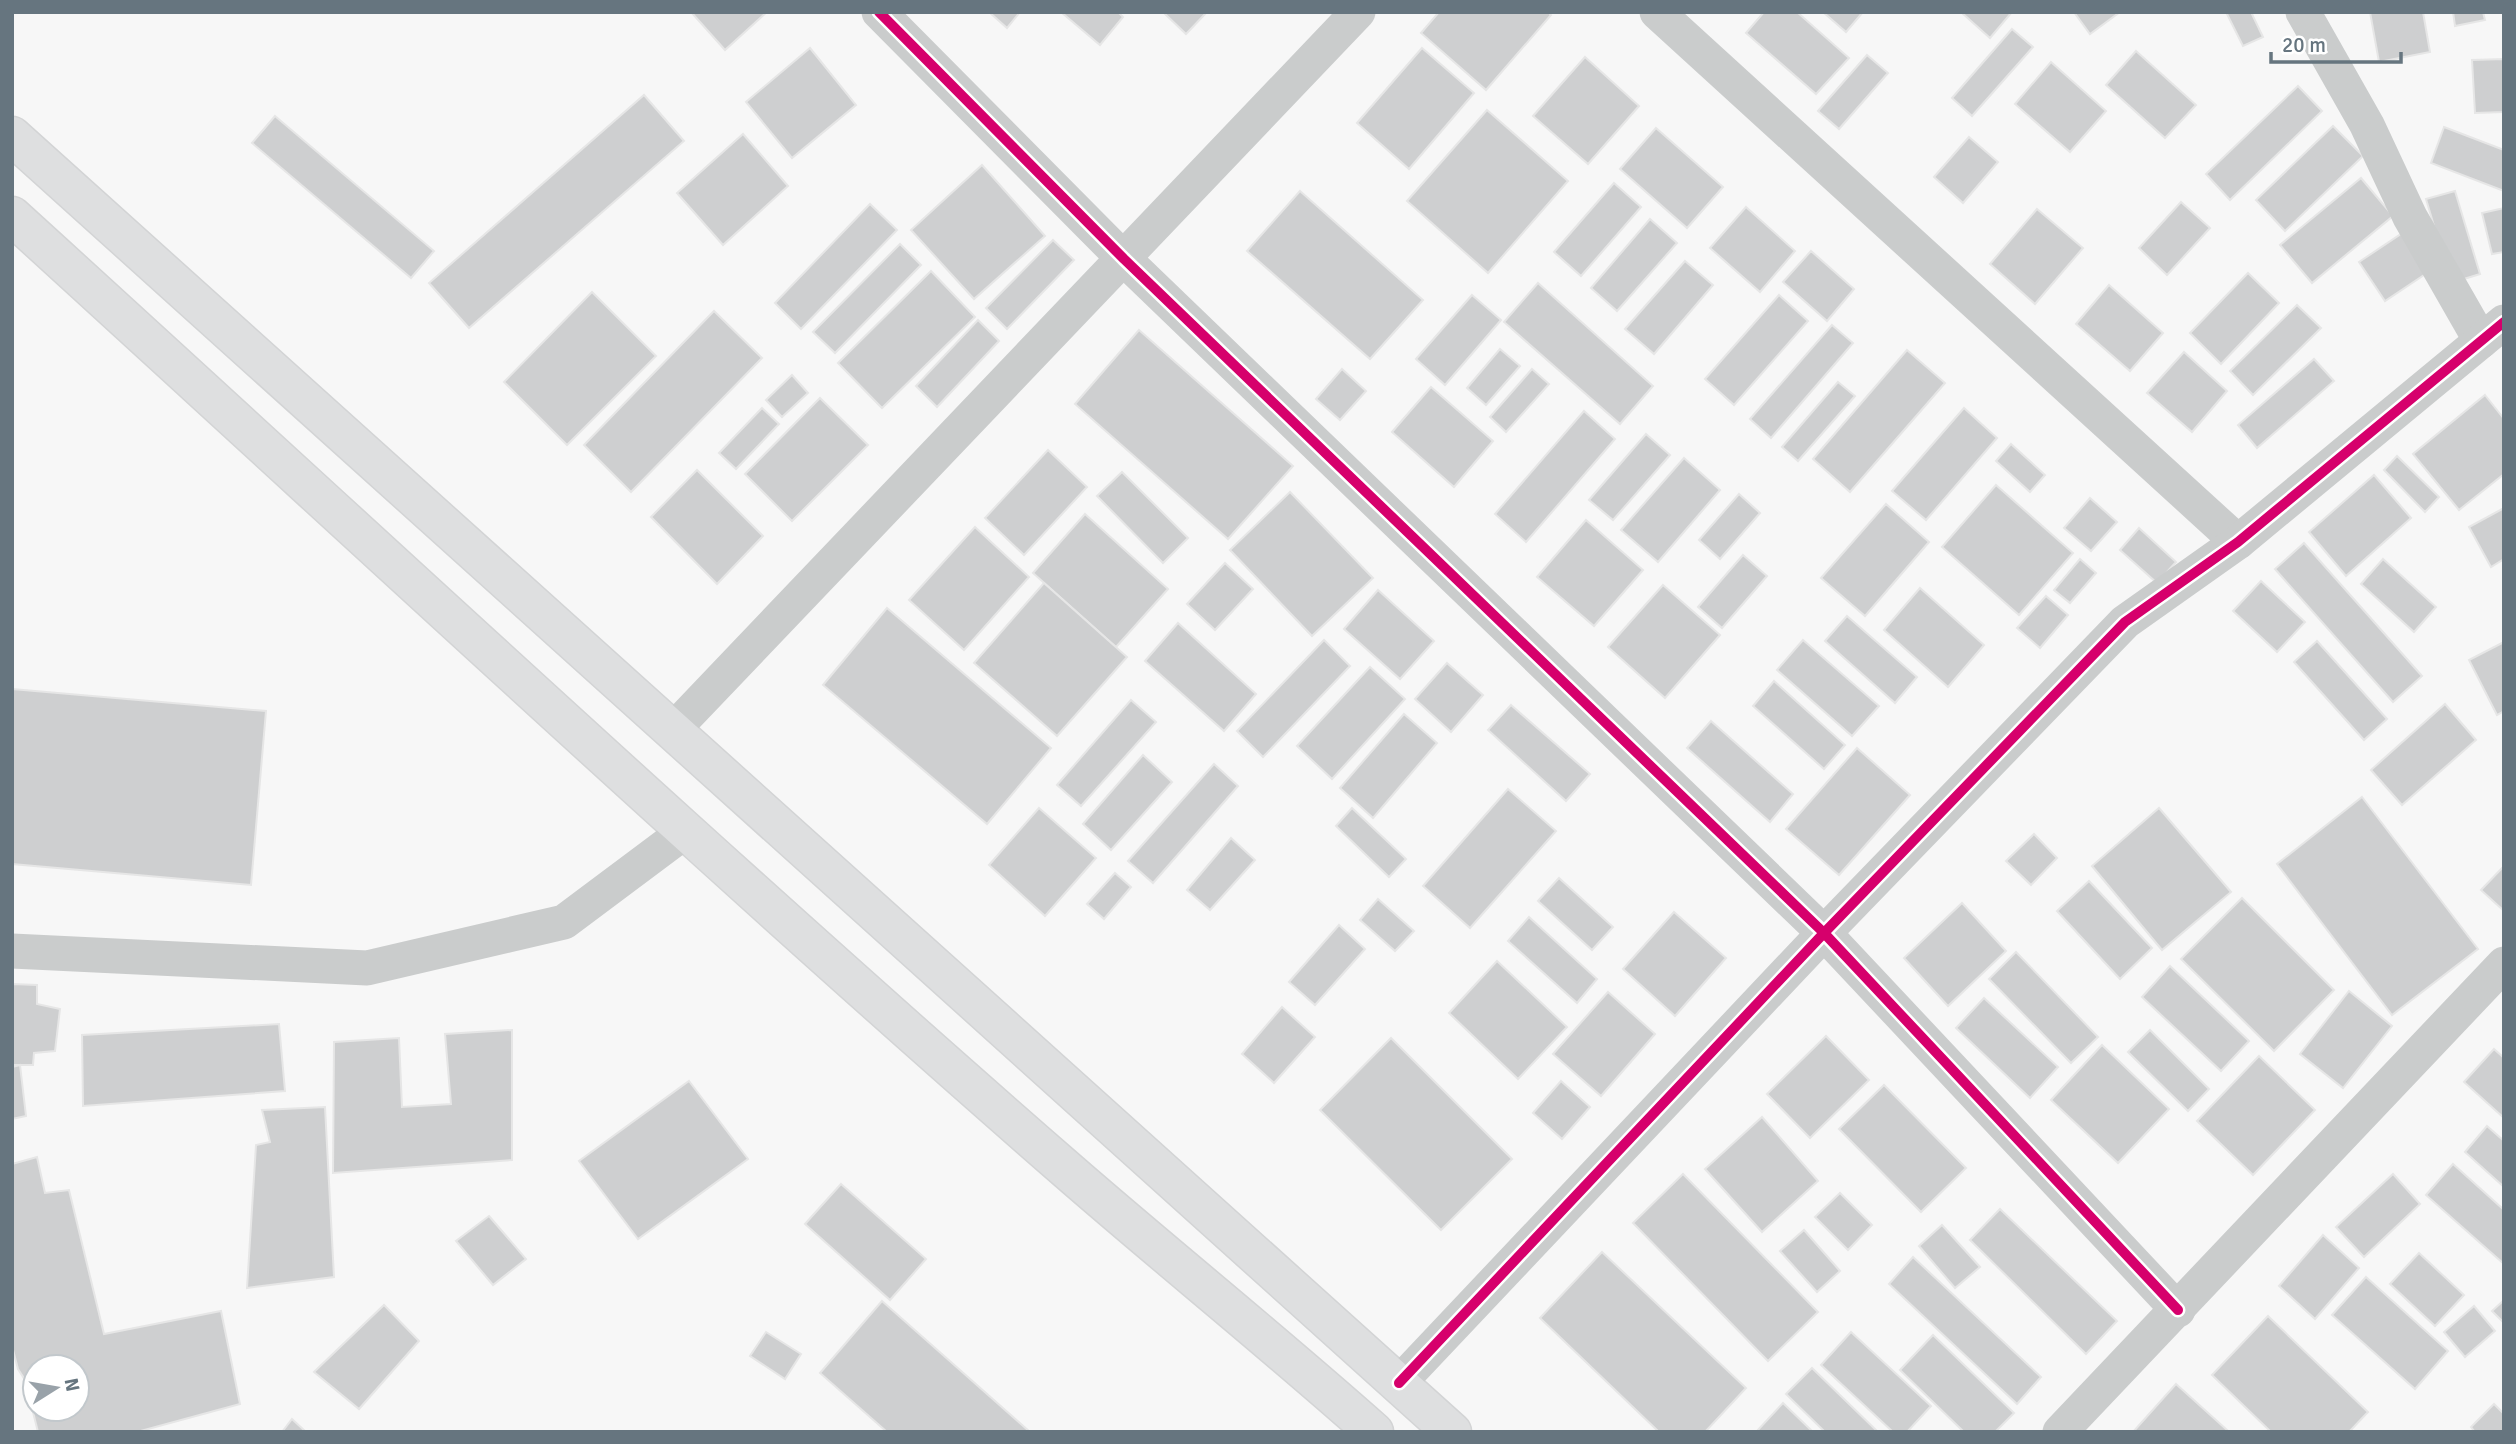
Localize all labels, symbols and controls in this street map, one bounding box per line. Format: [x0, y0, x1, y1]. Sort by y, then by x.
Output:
scale bar [2271, 21, 2400, 65]
text: 20 m [2282, 32, 2326, 58]
north arrow [21, 1353, 91, 1423]
text: N [59, 1376, 85, 1394]

